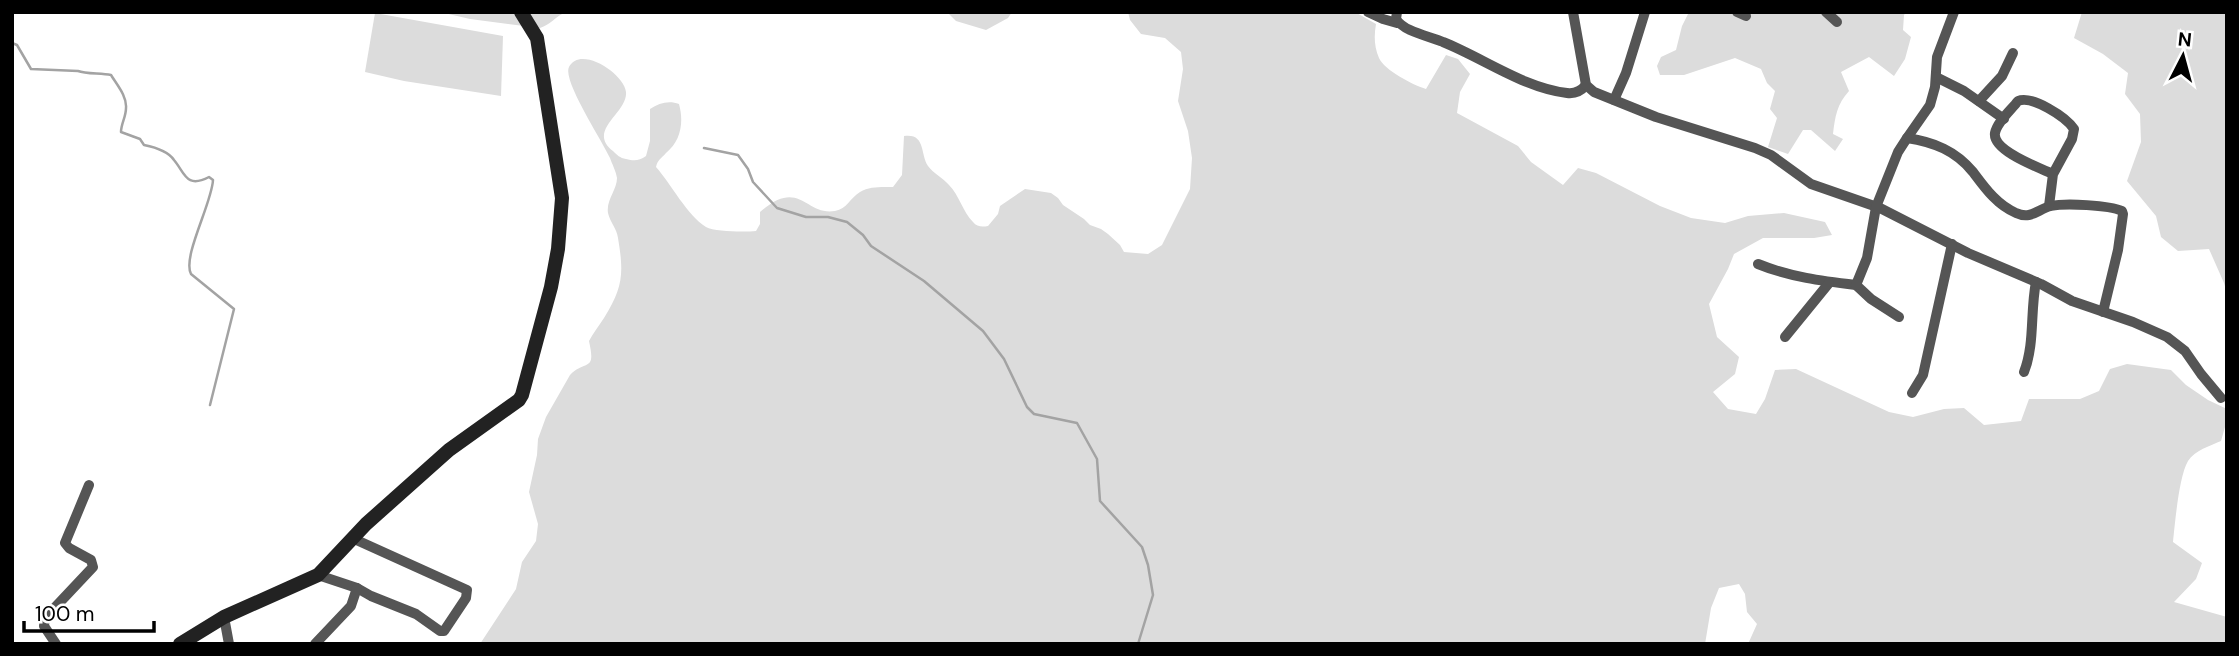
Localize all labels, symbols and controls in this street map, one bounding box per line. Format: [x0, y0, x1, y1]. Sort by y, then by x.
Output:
north arrow [2148, 21, 2218, 91]
text: N [2177, 26, 2193, 53]
scale bar [24, 590, 154, 634]
text: 100 m [35, 600, 95, 628]

